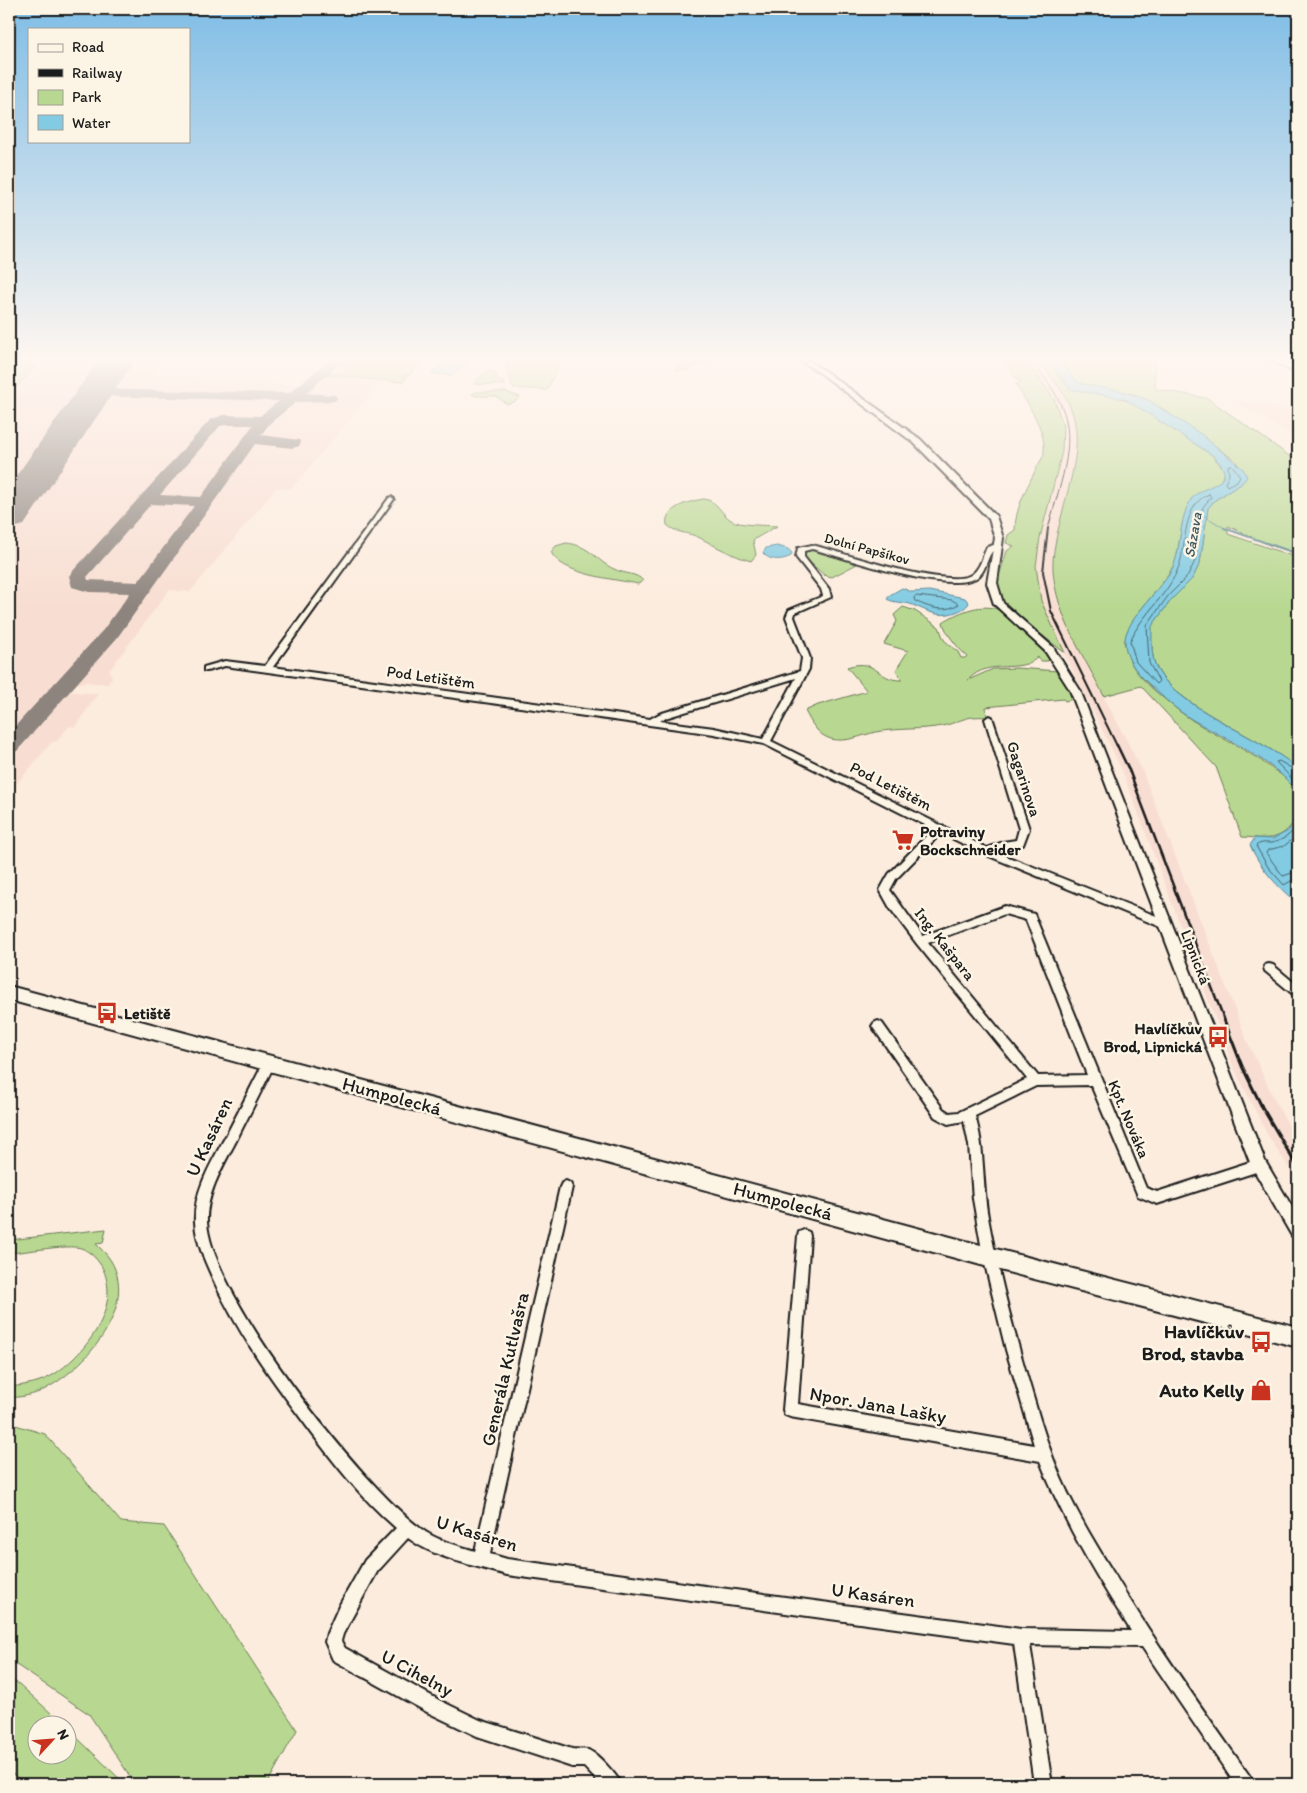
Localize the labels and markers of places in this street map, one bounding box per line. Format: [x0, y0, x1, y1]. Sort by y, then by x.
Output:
place label: Potraviny Bockschneider [920, 822, 1021, 859]
supermarket icon: Potraviny Bockschneider [890, 827, 916, 853]
bus stop icon: Letiště [94, 1000, 120, 1026]
place label: Letiště [124, 1004, 171, 1023]
place label: Havlíčkův Brod, Lipnická [1104, 1019, 1203, 1057]
bus stop icon: Havlíčkův Brod, Lipnická [1205, 1024, 1231, 1050]
place label: Havlíčkův Brod, stavba [1142, 1320, 1244, 1365]
bus stop icon: Havlíčkův Brod, stavba [1248, 1329, 1274, 1355]
shop icon: Auto Kelly [1248, 1377, 1274, 1403]
place label: Auto Kelly [1158, 1379, 1244, 1402]

